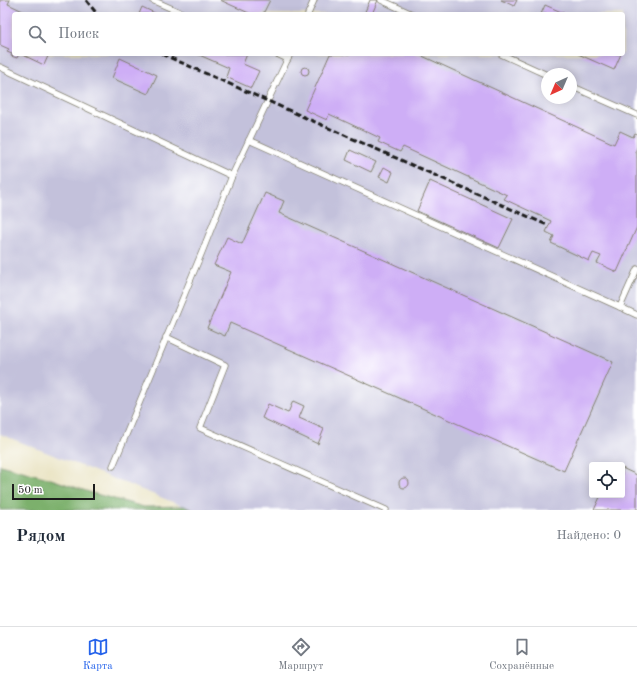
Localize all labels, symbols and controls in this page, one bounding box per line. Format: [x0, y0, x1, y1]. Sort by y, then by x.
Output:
search box [12, 12, 625, 56]
icon: search [26, 23, 48, 45]
text: Поиск [58, 27, 99, 42]
north arrow [541, 68, 577, 104]
map controls [589, 462, 625, 498]
button: locate [589, 462, 625, 498]
scale bar [12, 482, 95, 501]
text: 50 m [18, 485, 43, 496]
text: Рядом [16, 528, 65, 545]
text: Найдено: 0 [557, 529, 621, 542]
tab: Карта [83, 636, 113, 674]
tab: Маршрут [278, 636, 324, 674]
tab: Сохранённые [489, 636, 554, 674]

